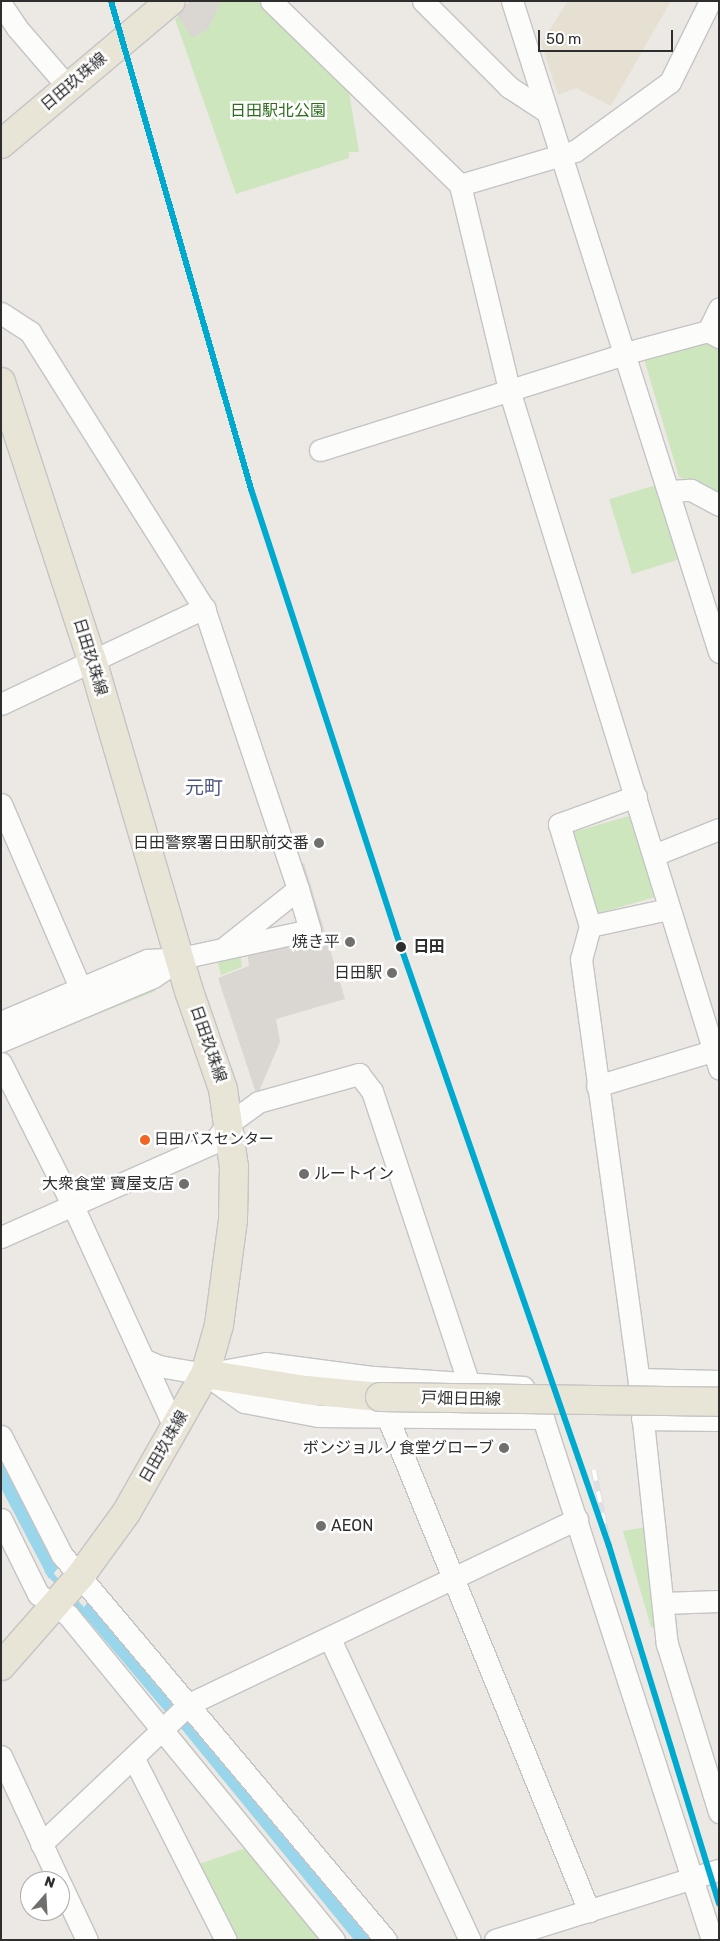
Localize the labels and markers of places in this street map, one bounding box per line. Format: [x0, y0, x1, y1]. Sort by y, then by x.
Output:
place label: 日田警察署日田駅前交番 [133, 833, 309, 853]
marker: 日田警察署日田駅前交番 [313, 837, 325, 849]
place label: 焼き平 [292, 932, 340, 952]
marker: 焼き平 [344, 936, 356, 948]
place label: 日田 [413, 937, 445, 957]
marker: 日田 [393, 939, 409, 955]
place label: 日田駅 [334, 963, 382, 983]
marker: 日田駅 [386, 967, 398, 979]
place label: 日田バスセンター [154, 1131, 274, 1149]
marker: 日田バスセンター [140, 1135, 150, 1145]
place label: ルートイン [314, 1164, 394, 1184]
marker: ルートイン [298, 1168, 310, 1180]
place label: 大衆食堂 寶屋支店 [42, 1174, 174, 1194]
marker: 大衆食堂 寶屋支店 [178, 1178, 190, 1190]
place label: ボンジョルノ食堂グローブ [302, 1438, 494, 1458]
marker: ボンジョルノ食堂グローブ [498, 1442, 510, 1454]
place label: AEON [331, 1516, 373, 1536]
marker: AEON [315, 1520, 327, 1532]

